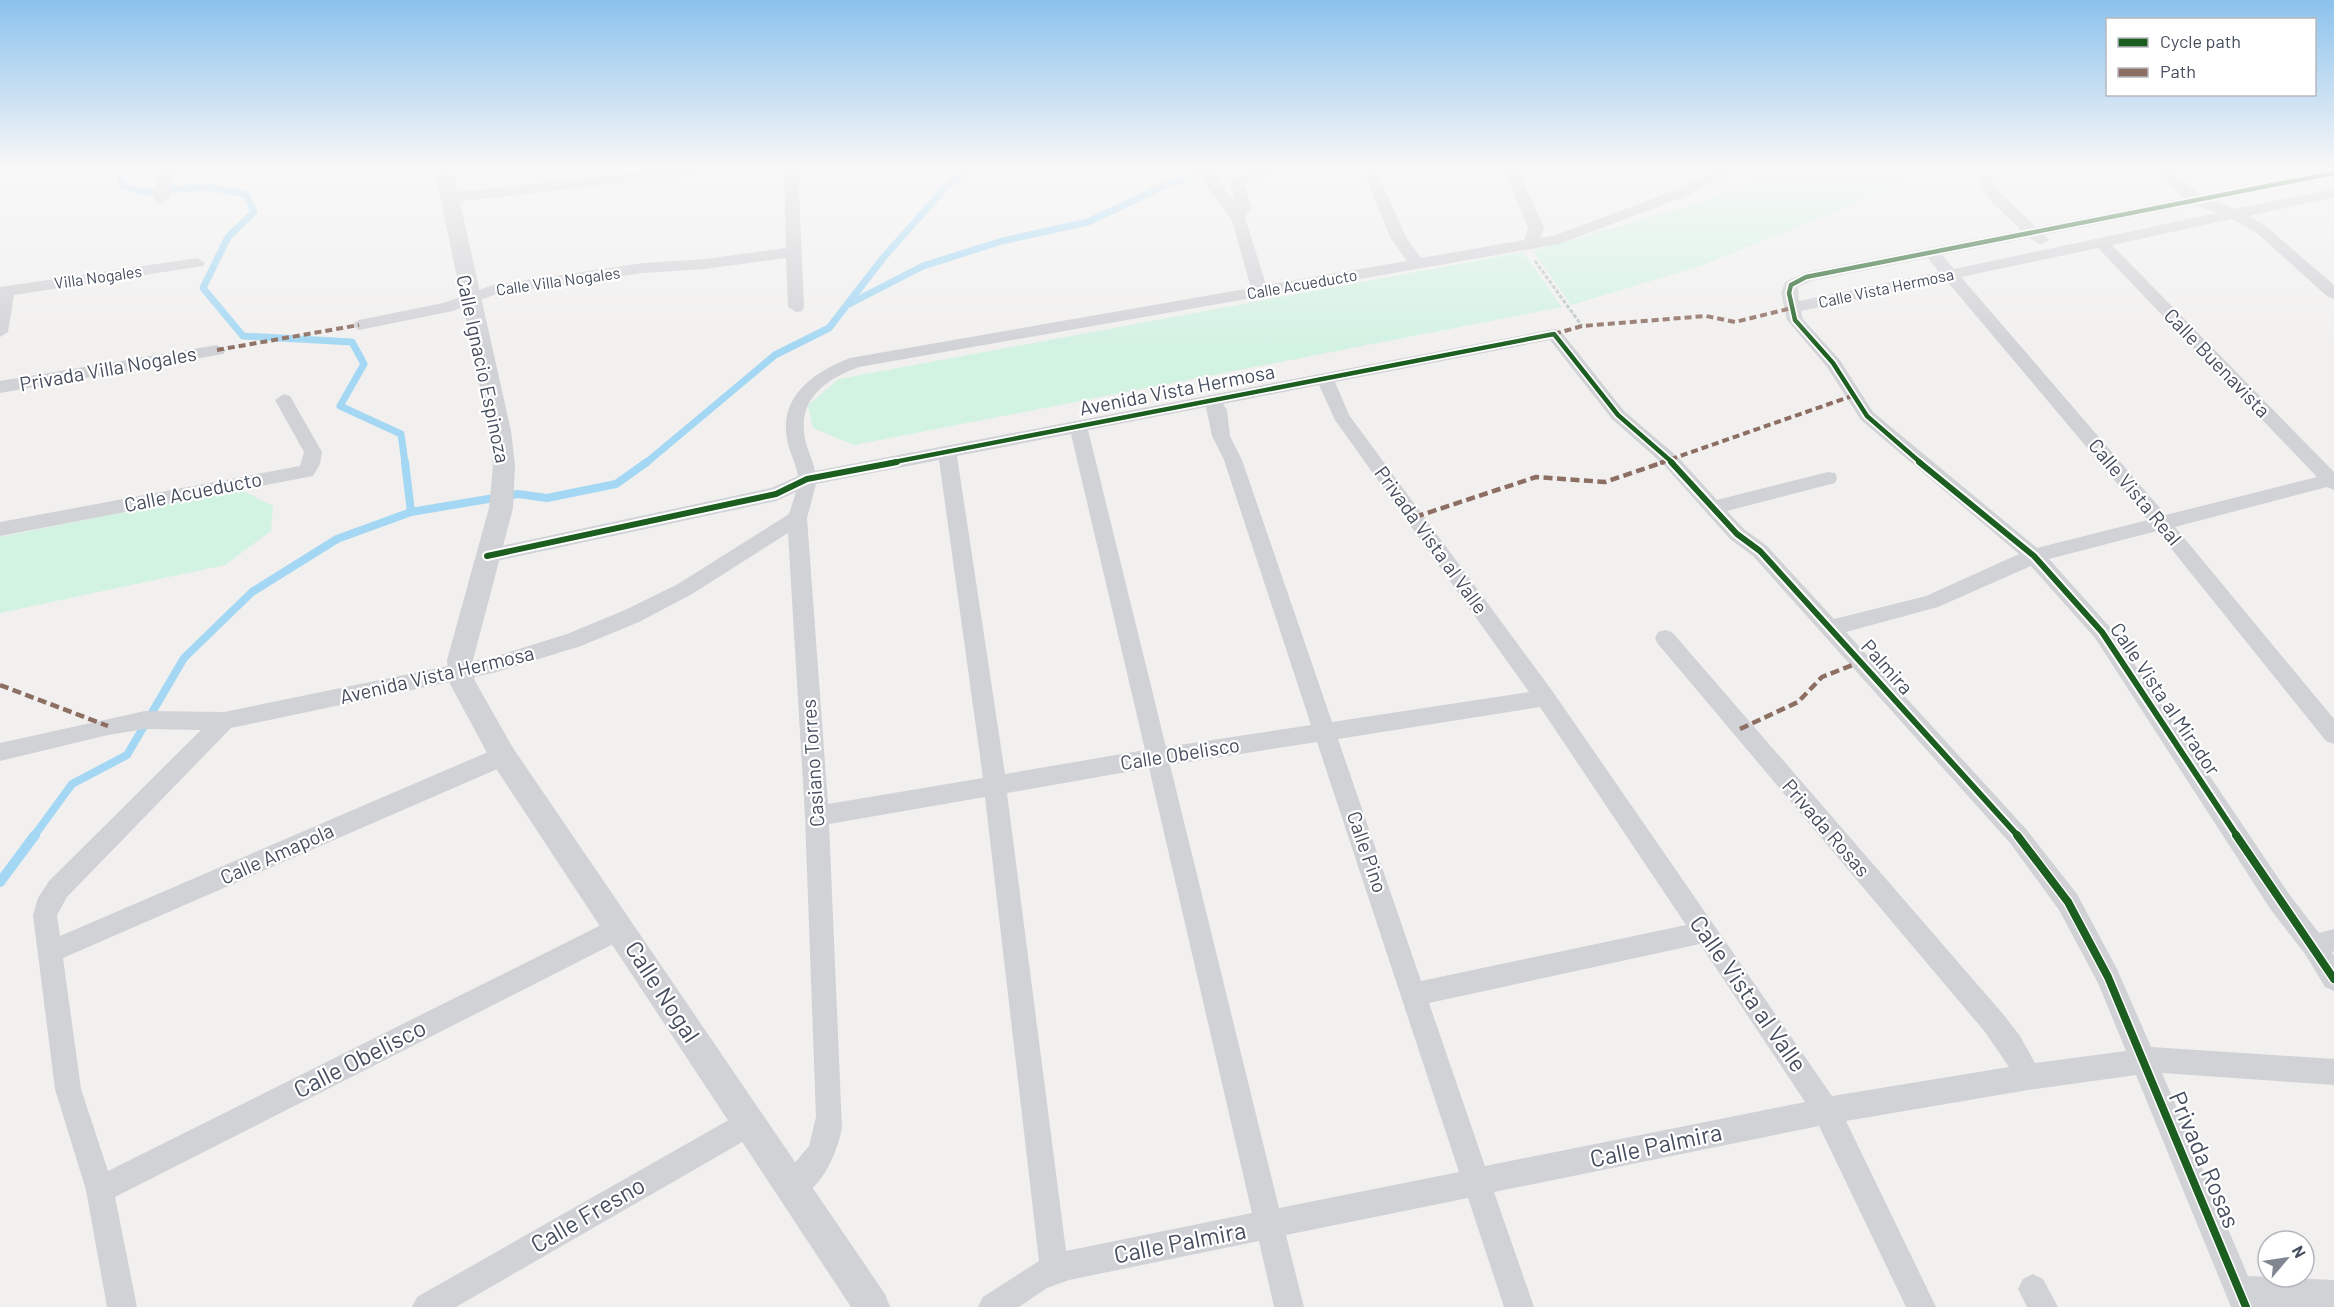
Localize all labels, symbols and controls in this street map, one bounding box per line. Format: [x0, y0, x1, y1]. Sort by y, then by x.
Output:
legend [2106, 18, 2316, 96]
text: Cycle path [2160, 30, 2241, 52]
text: Path [2160, 60, 2196, 82]
street label: Villa Nogales [53, 261, 143, 292]
street label: Calle Villa Nogales [495, 262, 621, 299]
street label: Calle Acueducto [1245, 264, 1359, 303]
street label: Calle Vista Hermosa [1817, 264, 1955, 311]
street label: Calle Ignacio Espinoza [452, 272, 516, 465]
street label: Calle Buenavista [2160, 303, 2276, 422]
street label: Privada Villa Nogales [18, 341, 198, 395]
street label: Avenida Vista Hermosa [1077, 358, 1277, 420]
street label: Calle Vista Real [2084, 433, 2187, 549]
street label: Privada Vista al Valle [1370, 461, 1493, 618]
street label: Calle Acueducto [122, 466, 264, 516]
street label: Calle Vista al Mirador [2106, 618, 2226, 779]
street label: Palmira [1857, 634, 1919, 699]
street label: Avenida Vista Hermosa [337, 640, 536, 708]
street label: Casiano Torres [796, 698, 828, 828]
street label: Calle Obelisco [1118, 732, 1241, 774]
street label: Privada Rosas [1778, 774, 1876, 881]
street label: Calle Pino [1343, 808, 1393, 896]
street label: Calle Amapola [216, 817, 337, 889]
street label: Calle Vista al Valle [1684, 909, 1814, 1077]
street label: Calle Nogal [620, 935, 707, 1047]
street label: Calle Obelisco [288, 1012, 430, 1103]
street label: Privada Rosas [2164, 1087, 2247, 1232]
street label: Calle Palmira [1587, 1116, 1724, 1173]
street label: Calle Fresno [525, 1169, 650, 1258]
street label: Calle Palmira [1111, 1214, 1248, 1269]
north arrow [2256, 1229, 2316, 1289]
text: N [2289, 1242, 2310, 1261]

